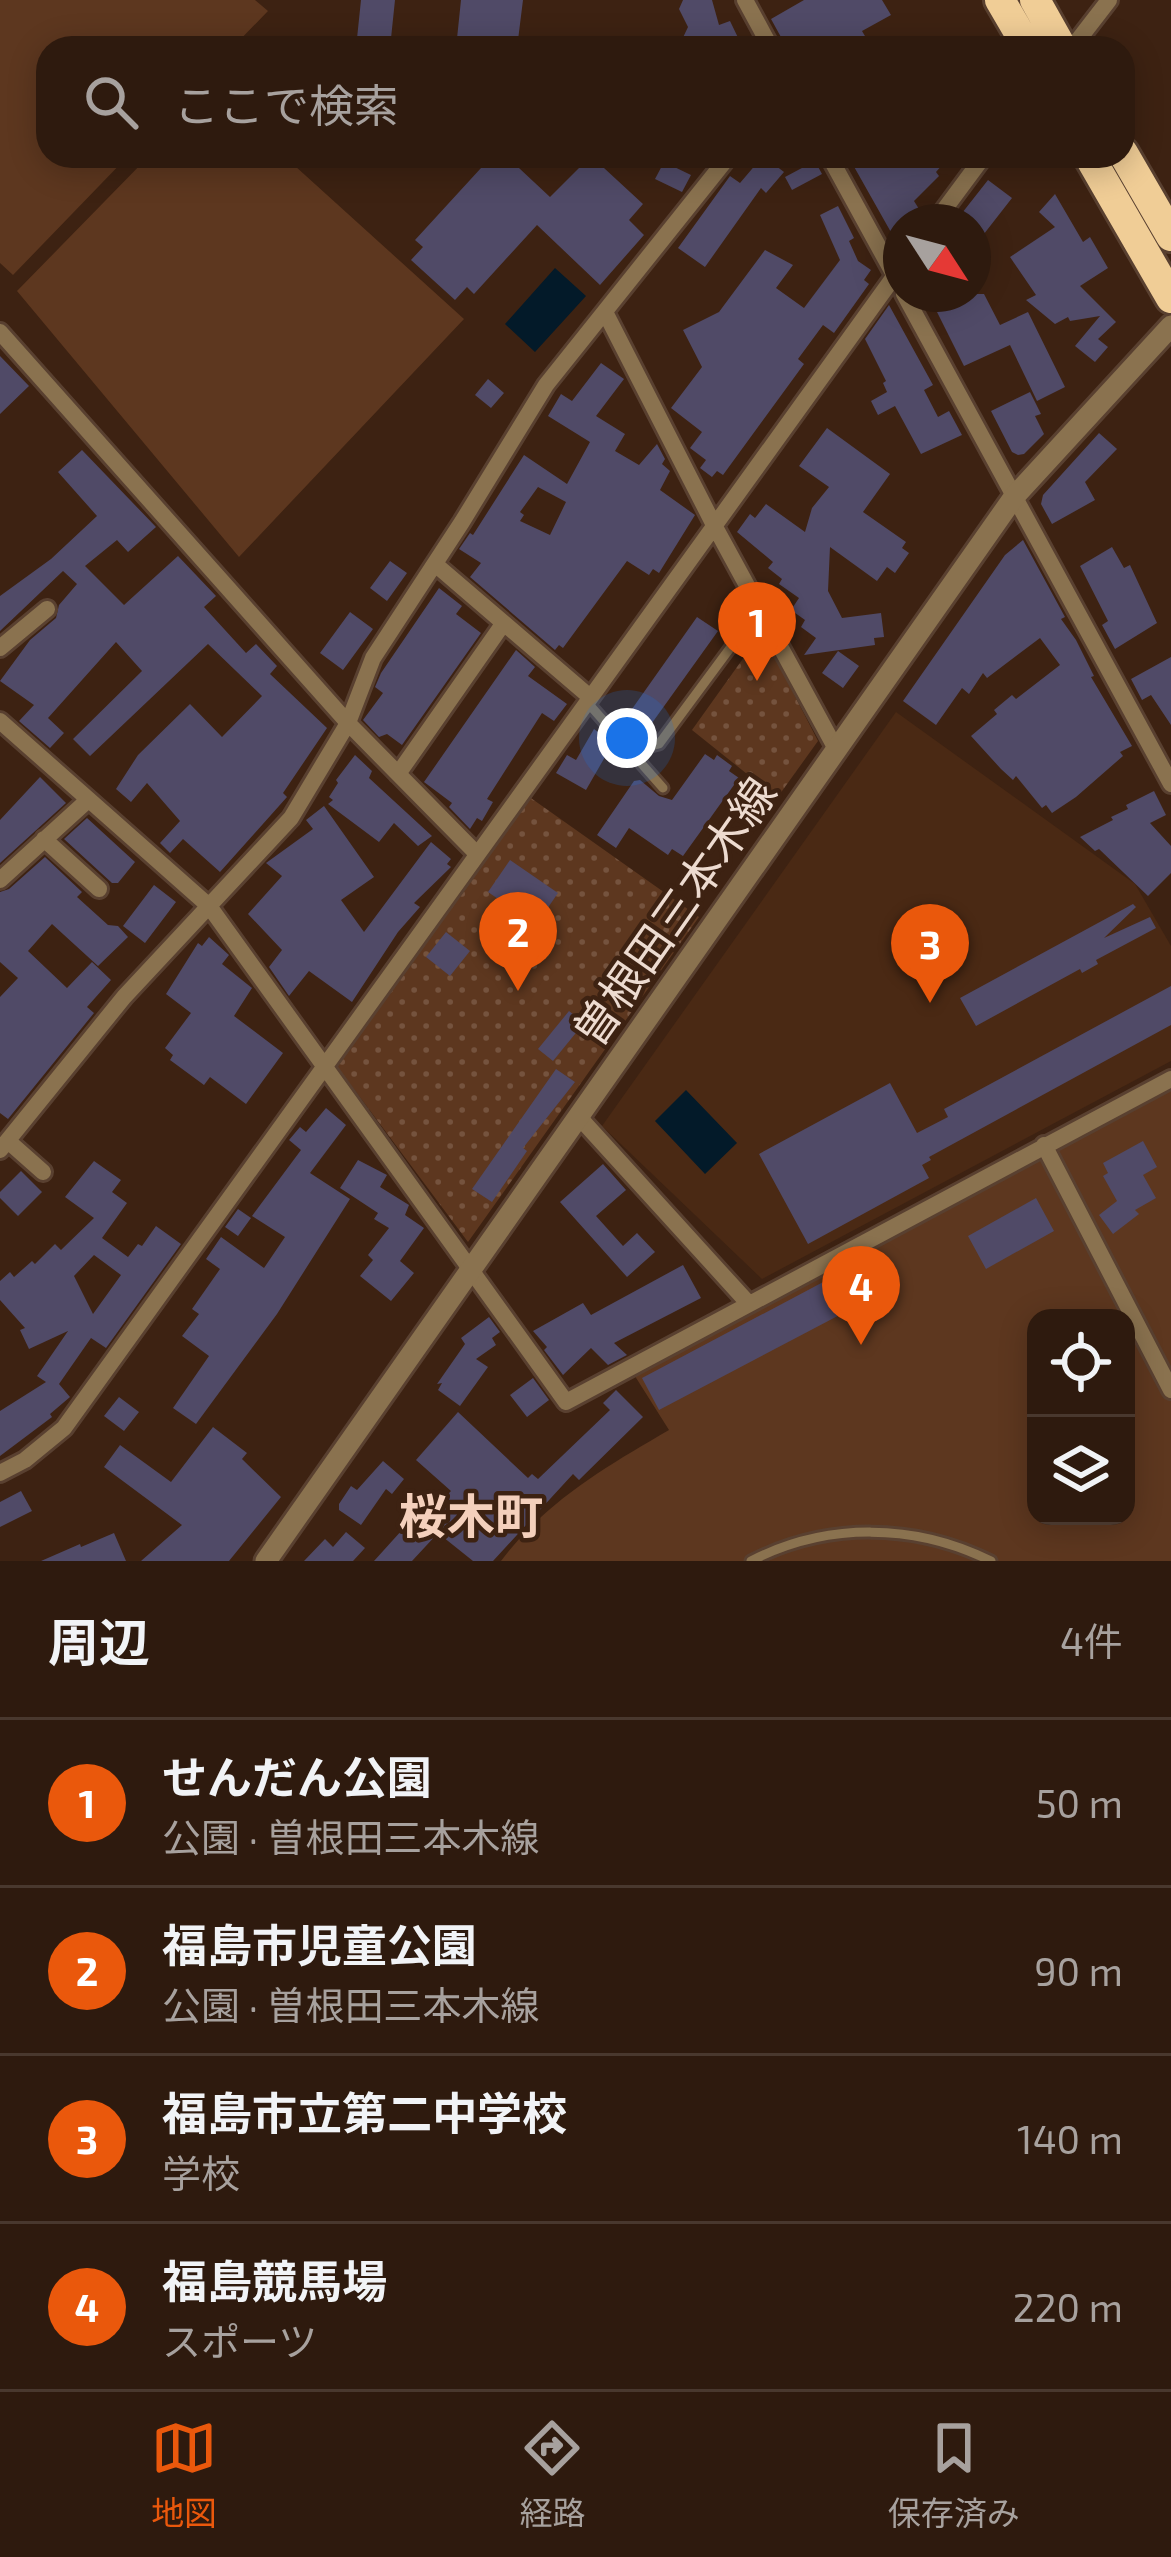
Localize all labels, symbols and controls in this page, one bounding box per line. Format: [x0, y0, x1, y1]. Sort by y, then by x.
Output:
search box [36, 36, 1135, 168]
icon: search [78, 69, 144, 135]
text: ここで検索 [174, 77, 399, 131]
north arrow [883, 204, 991, 312]
pin: 1 [718, 582, 796, 681]
your location [597, 708, 657, 768]
street label: 曽根田三本木線 [561, 766, 786, 1055]
pin: 2 [479, 892, 557, 991]
pin: 3 [891, 904, 969, 1003]
pin: 4 [822, 1246, 900, 1345]
map controls [1027, 1309, 1135, 1525]
button: locate [1027, 1309, 1135, 1417]
button: layers [1027, 1417, 1135, 1525]
district label: 桜木町 [399, 1486, 543, 1544]
text: 周辺 [48, 1610, 150, 1671]
text: 4件 [1060, 1617, 1123, 1664]
text: せんだん公園 [162, 1749, 432, 1803]
text: 1 [79, 1779, 95, 1826]
text: 50 m [1036, 1779, 1123, 1826]
text: 公園 · 曽根田三本木線 [162, 1813, 540, 1860]
text: 福島市児童公園 [162, 1917, 477, 1971]
text: 2 [76, 1947, 98, 1994]
text: 90 m [1034, 1947, 1123, 1994]
text: 公園 · 曽根田三本木線 [162, 1981, 540, 2028]
text: 福島市立第二中学校 [162, 2085, 567, 2139]
text: 3 [76, 2115, 98, 2162]
text: 140 m [1017, 2115, 1123, 2162]
text: 学校 [162, 2149, 240, 2196]
text: 福島競馬場 [162, 2253, 387, 2307]
text: 4 [75, 2283, 99, 2330]
text: 220 m [1013, 2283, 1123, 2330]
text: スポーツ [162, 2317, 317, 2364]
tab: 地図 [151, 2415, 217, 2535]
tab: 経路 [519, 2415, 585, 2535]
tab: 保存済み [888, 2415, 1020, 2535]

